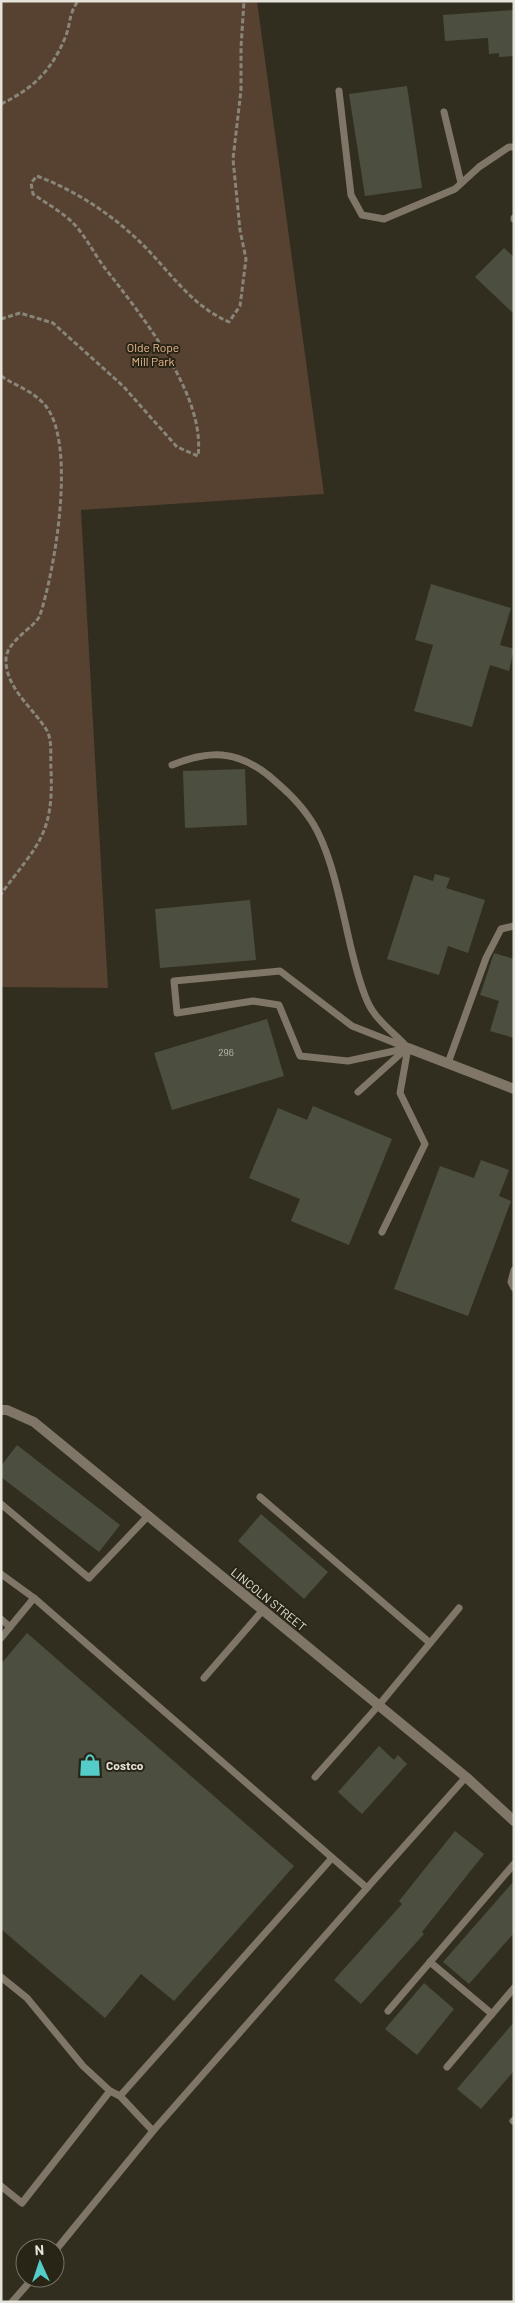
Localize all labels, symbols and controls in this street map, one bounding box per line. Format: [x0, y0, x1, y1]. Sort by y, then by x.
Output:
park label: Olde Rope Mill Park [127, 340, 179, 368]
house number: 296 [218, 1046, 234, 1058]
street label: LINCOLN STREET [229, 1564, 309, 1634]
shop icon: Costco [77, 1752, 103, 1778]
place label: Costco [106, 1758, 144, 1772]
north arrow [15, 2238, 65, 2288]
text: N [34, 2241, 44, 2258]

